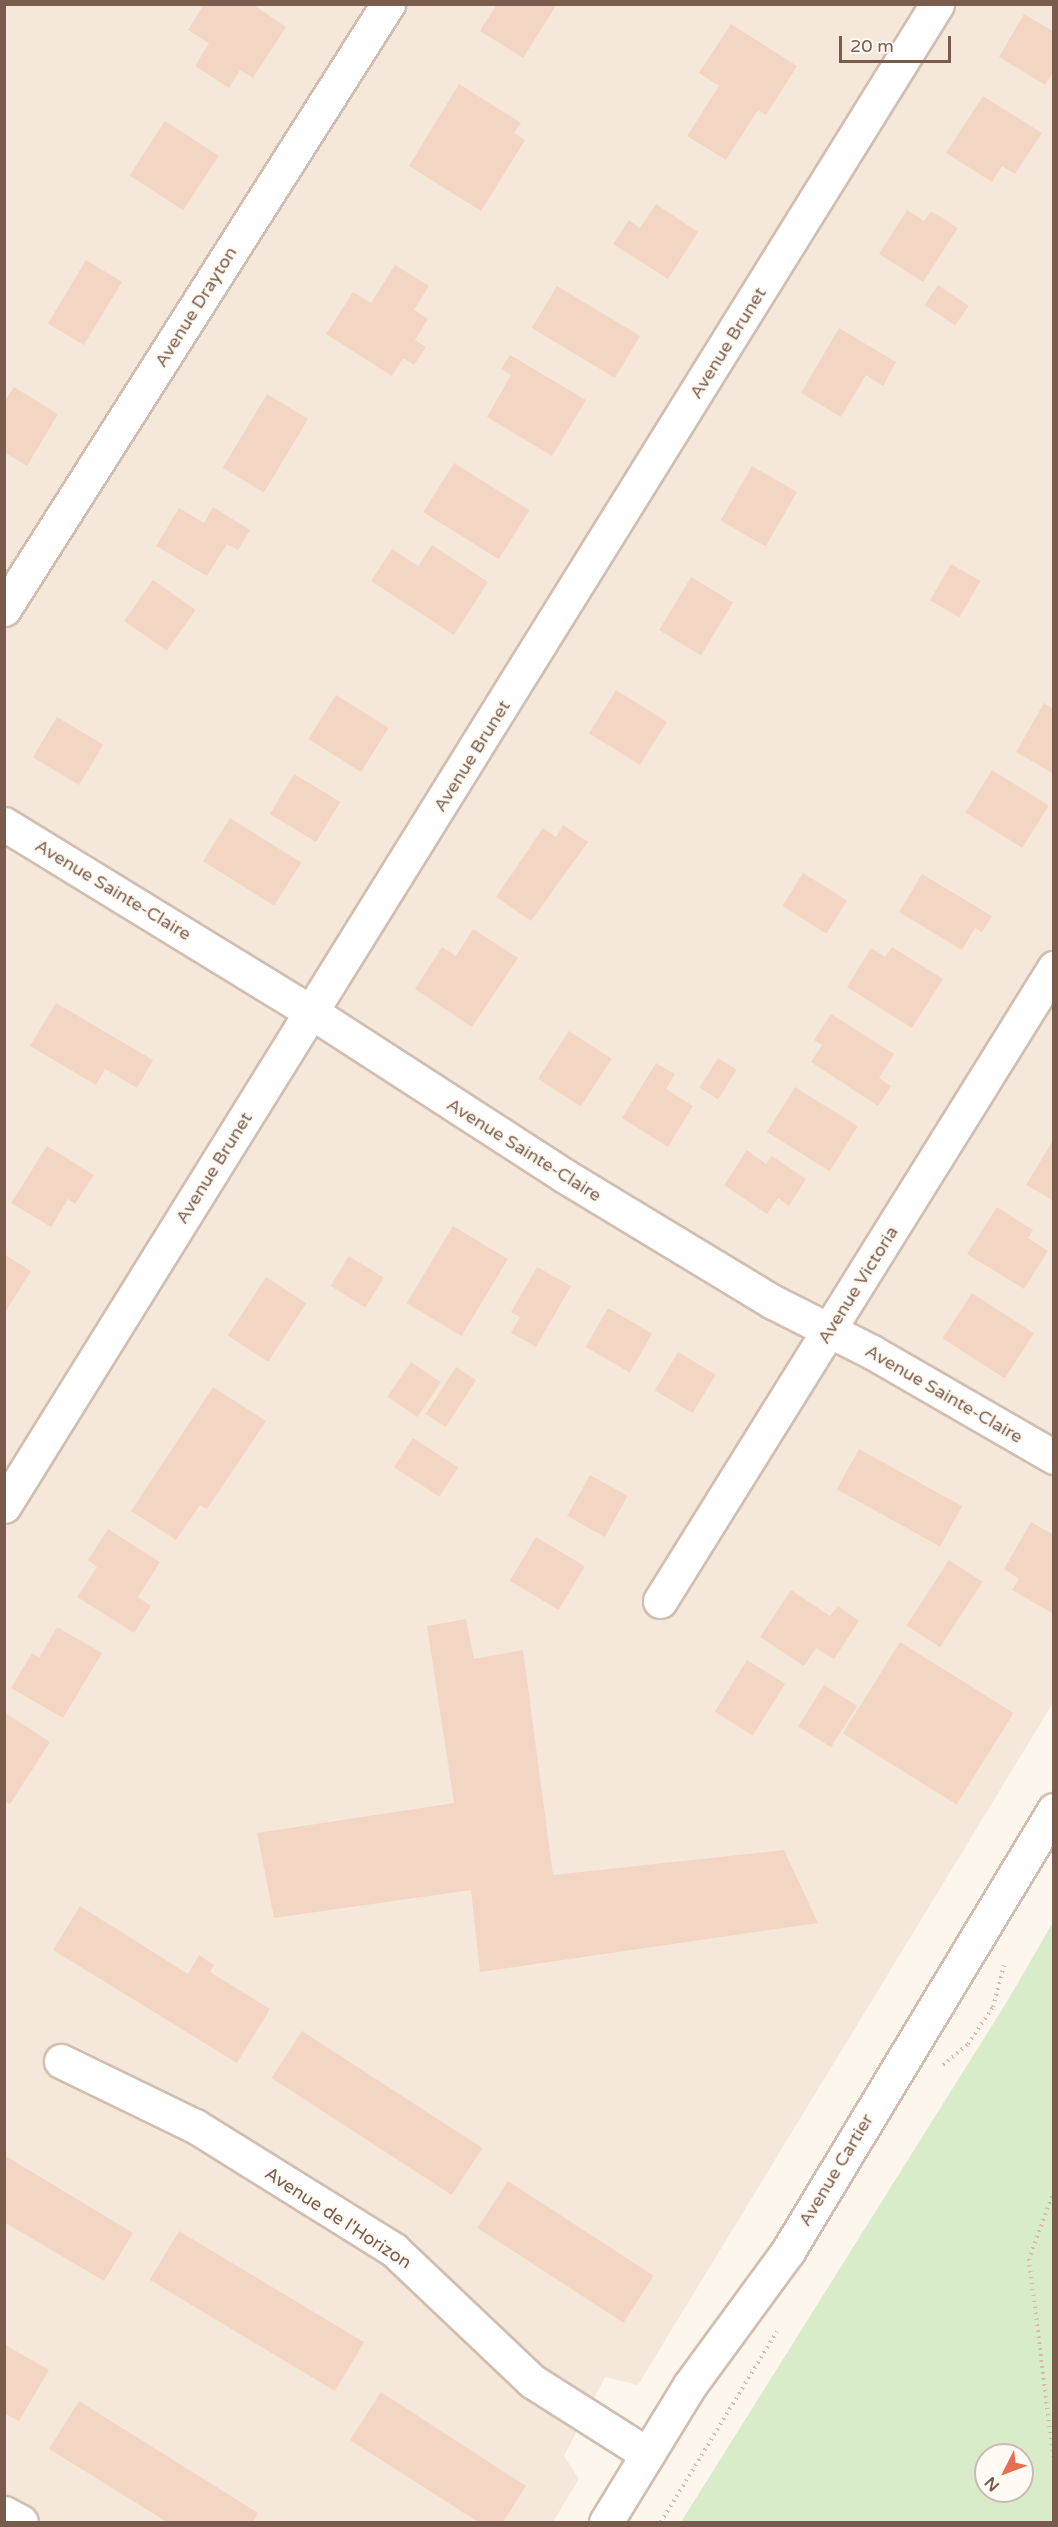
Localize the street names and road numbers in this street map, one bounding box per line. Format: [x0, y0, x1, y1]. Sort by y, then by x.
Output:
street label: Avenue Drayton [150, 243, 242, 371]
street label: Avenue Brunet [685, 283, 771, 403]
street label: Avenue Brunet [429, 696, 515, 816]
street label: Avenue Sainte-Claire [31, 835, 195, 945]
street label: Avenue Sainte-Claire [443, 1094, 605, 1206]
street label: Avenue Brunet [171, 1108, 257, 1228]
street label: Avenue Victoria [813, 1222, 903, 1348]
street label: Avenue Sainte-Claire [861, 1340, 1027, 1448]
street label: Avenue Cartier [794, 2110, 878, 2230]
street label: Avenue de l'Horizon [261, 2163, 415, 2273]

